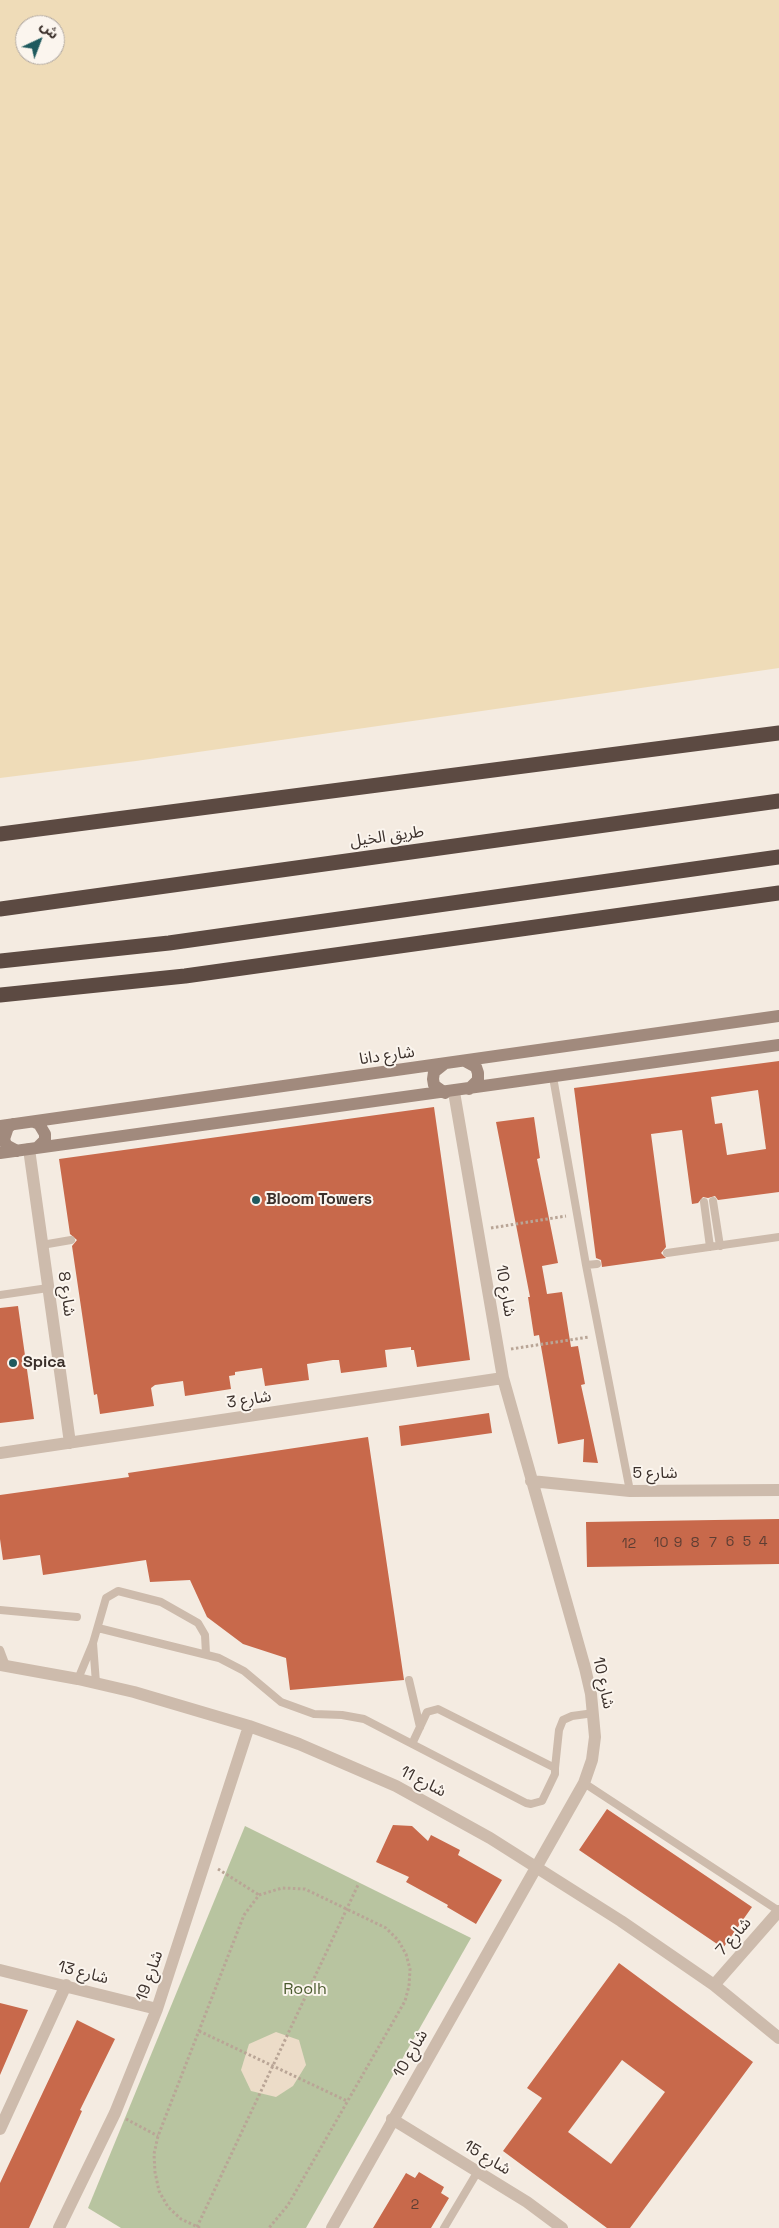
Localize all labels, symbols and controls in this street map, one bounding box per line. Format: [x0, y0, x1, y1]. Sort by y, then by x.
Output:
north arrow [15, 15, 65, 65]
text: ش [36, 17, 63, 43]
street label: طريق الخيل [349, 822, 425, 852]
street label: شارع دانا [358, 1043, 416, 1069]
place label: Bloom Towers [266, 1190, 372, 1210]
marker: Bloom Towers [250, 1194, 262, 1206]
street label: شارع 10 [491, 1264, 519, 1318]
street label: شارع 8 [53, 1270, 79, 1318]
place label: Spica [23, 1353, 66, 1373]
marker: Spica [7, 1357, 19, 1369]
street label: شارع 3 [225, 1387, 273, 1413]
street label: شارع 5 [633, 1464, 677, 1484]
house number: 6 [726, 1534, 734, 1550]
house number: 5 [743, 1534, 751, 1550]
house number: 4 [759, 1534, 767, 1550]
house number: 10 [654, 1535, 668, 1551]
house number: 9 [674, 1535, 682, 1551]
house number: 8 [691, 1535, 699, 1551]
house number: 7 [709, 1535, 717, 1551]
house number: 12 [622, 1536, 636, 1552]
street label: شارع 10 [588, 1655, 618, 1711]
street label: شارع 11 [397, 1762, 449, 1802]
street label: شارع 7 [712, 1914, 756, 1960]
street label: شارع 19 [132, 1948, 168, 2004]
street label: شارع 13 [56, 1957, 110, 1989]
park label: Roolh [283, 1980, 327, 2000]
street label: شارع 10 [390, 2027, 432, 2081]
street label: شارع 15 [460, 2136, 514, 2180]
house number: 2 [411, 2197, 419, 2213]

